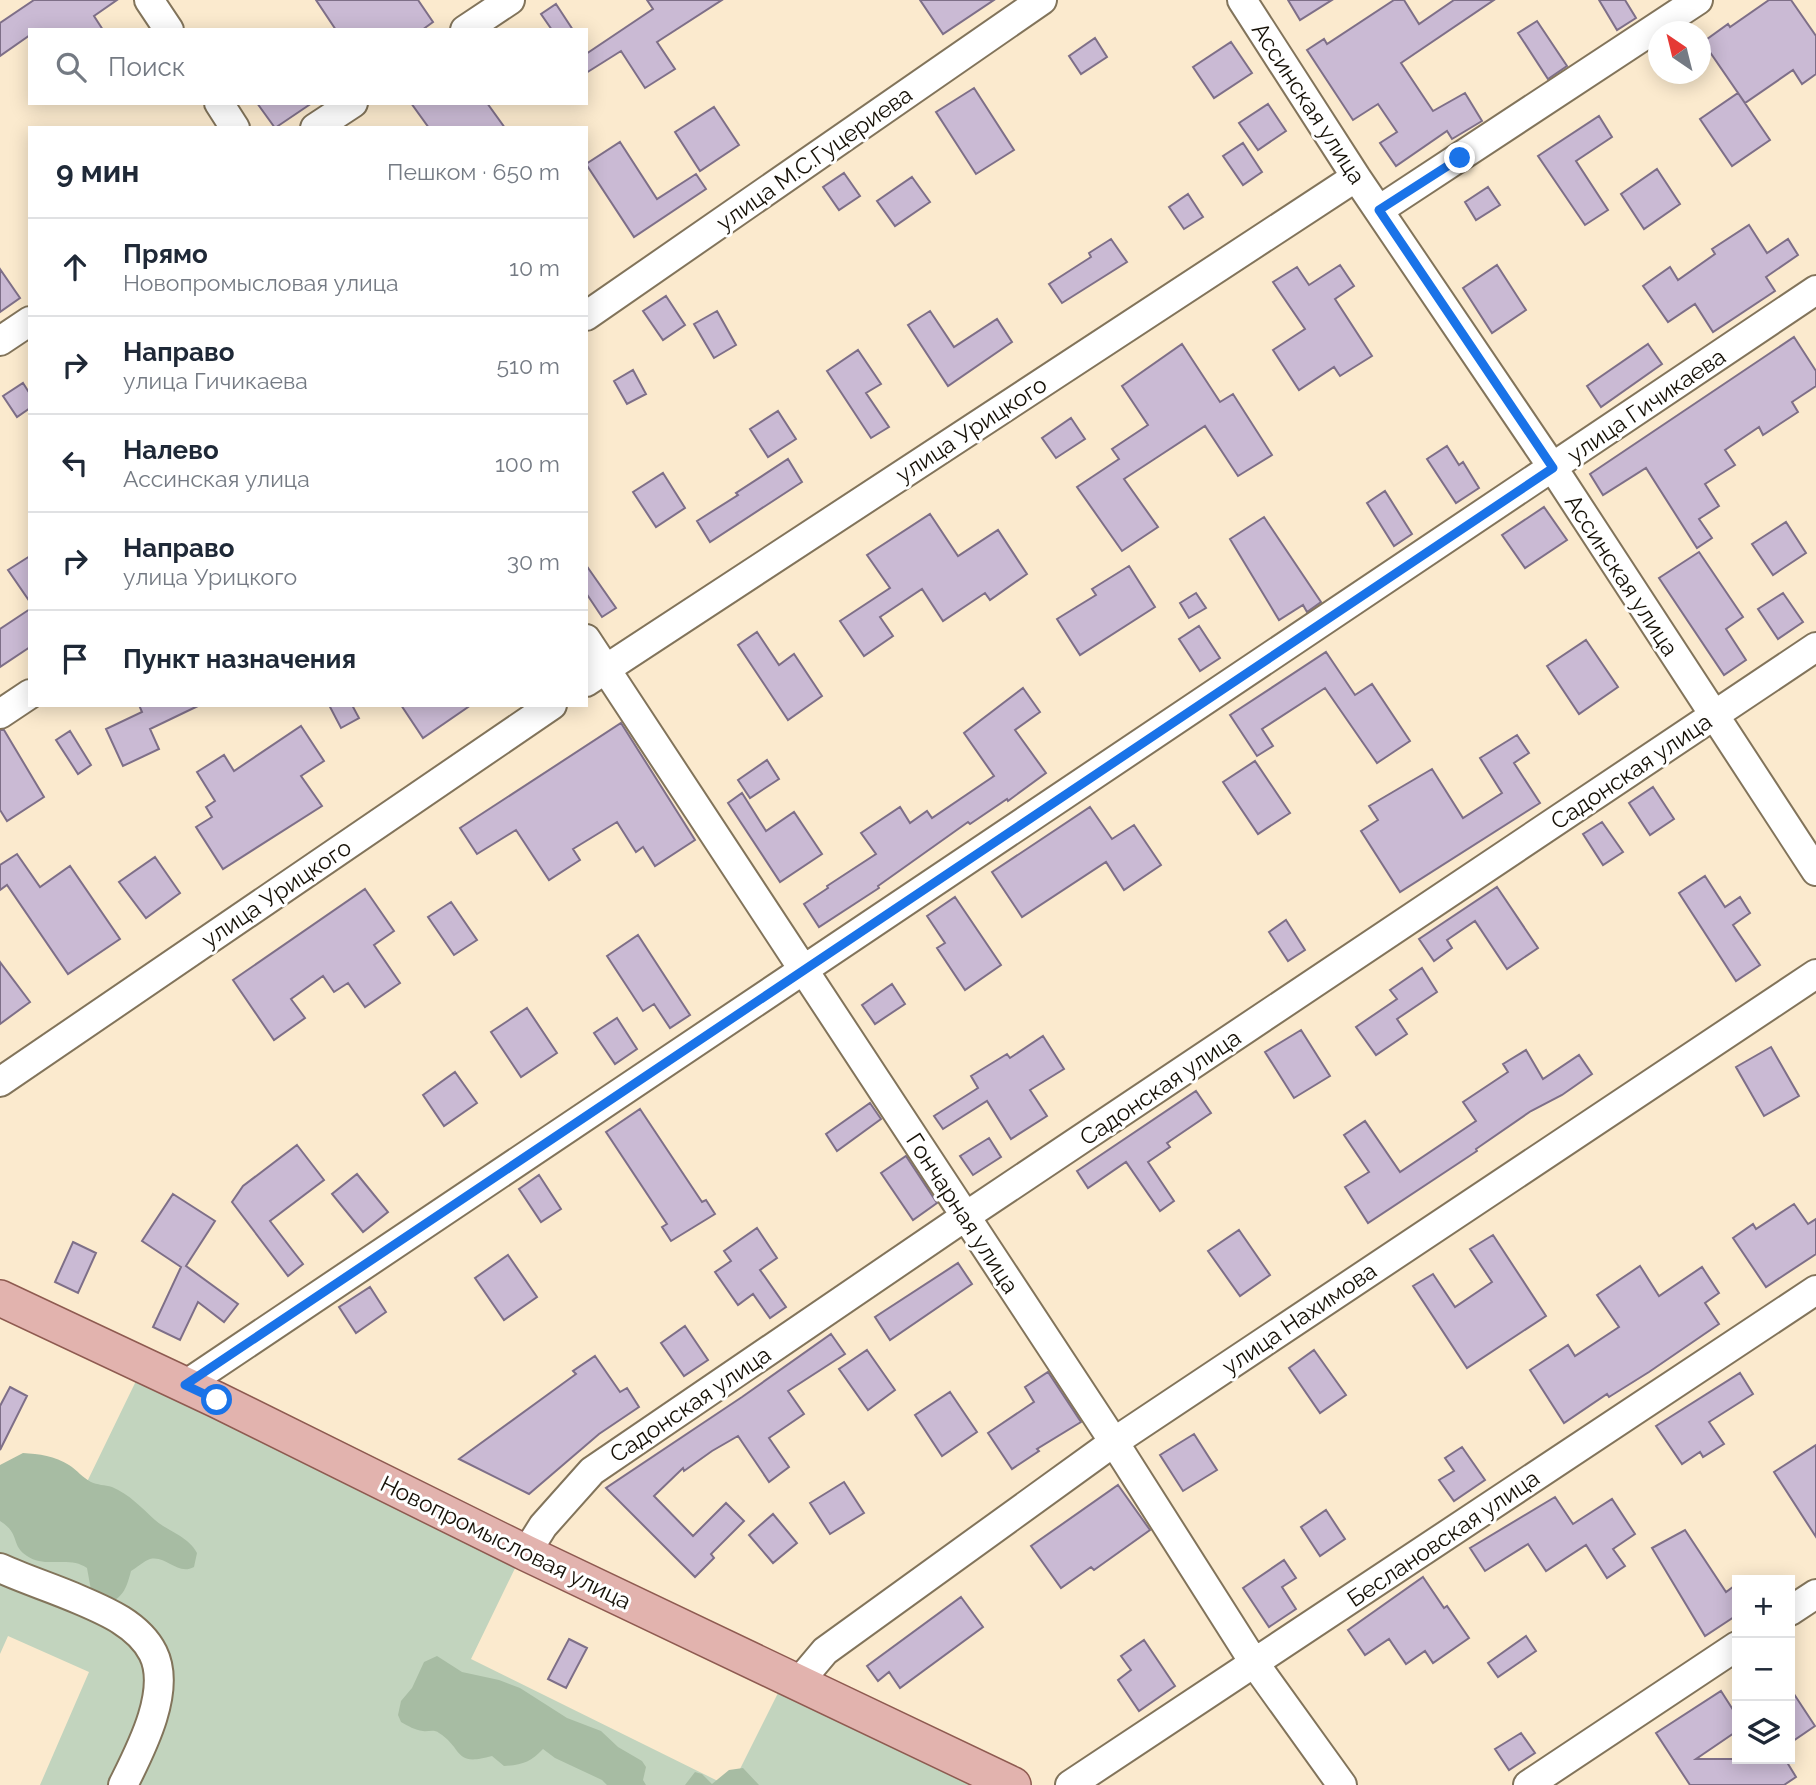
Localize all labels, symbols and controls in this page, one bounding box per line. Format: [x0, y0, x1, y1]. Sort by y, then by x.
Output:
street label: Ассинская улица [1247, 17, 1371, 189]
north arrow [1648, 21, 1711, 84]
search box [28, 28, 588, 105]
icon: search [52, 48, 90, 86]
text: Поиск [108, 52, 185, 82]
street label: улица М.С.Гуцериева [711, 80, 917, 236]
route end [1444, 142, 1475, 173]
text: 9 мин [56, 154, 139, 189]
text: Пешком · 650 m [387, 158, 560, 185]
text: Прямо [123, 239, 208, 269]
icon: ahead [56, 248, 94, 286]
text: 10 m [509, 254, 560, 281]
text: Новопромысловая улица [123, 269, 399, 296]
text: Направо [123, 337, 234, 367]
street label: улица Гичикаева [1562, 342, 1730, 468]
icon: right [56, 346, 94, 384]
text: 510 m [497, 352, 560, 379]
text: улица Гичикаева [123, 367, 308, 394]
street label: улица Урицкого [891, 370, 1051, 488]
text: Налево [123, 435, 219, 465]
icon: left [56, 444, 94, 482]
text: 100 m [495, 450, 560, 477]
text: Ассинская улица [123, 465, 310, 492]
street label: Ассинская улица [1560, 489, 1684, 661]
text: Направо [123, 533, 234, 563]
icon: right [56, 542, 94, 580]
text: 30 m [507, 548, 560, 575]
text: улица Урицкого [123, 563, 297, 590]
icon: arrive [56, 640, 94, 678]
text: Пункт назначения [123, 644, 356, 674]
street label: Садонская улица [1546, 707, 1716, 835]
street label: улица Урицкого [196, 833, 356, 953]
street label: Садонская улица [1075, 1023, 1245, 1151]
street label: Гончарная улица [901, 1128, 1025, 1298]
street label: улица Нахимова [1217, 1256, 1381, 1380]
street label: Садонская улица [605, 1340, 775, 1468]
route start [201, 1384, 232, 1415]
street label: Беслановская улица [1342, 1464, 1544, 1612]
street label: Новопромысловая улица [376, 1469, 636, 1615]
map controls [1732, 1575, 1795, 1764]
button: + [1732, 1575, 1795, 1638]
button: − [1732, 1638, 1795, 1701]
button: layers [1732, 1701, 1795, 1764]

